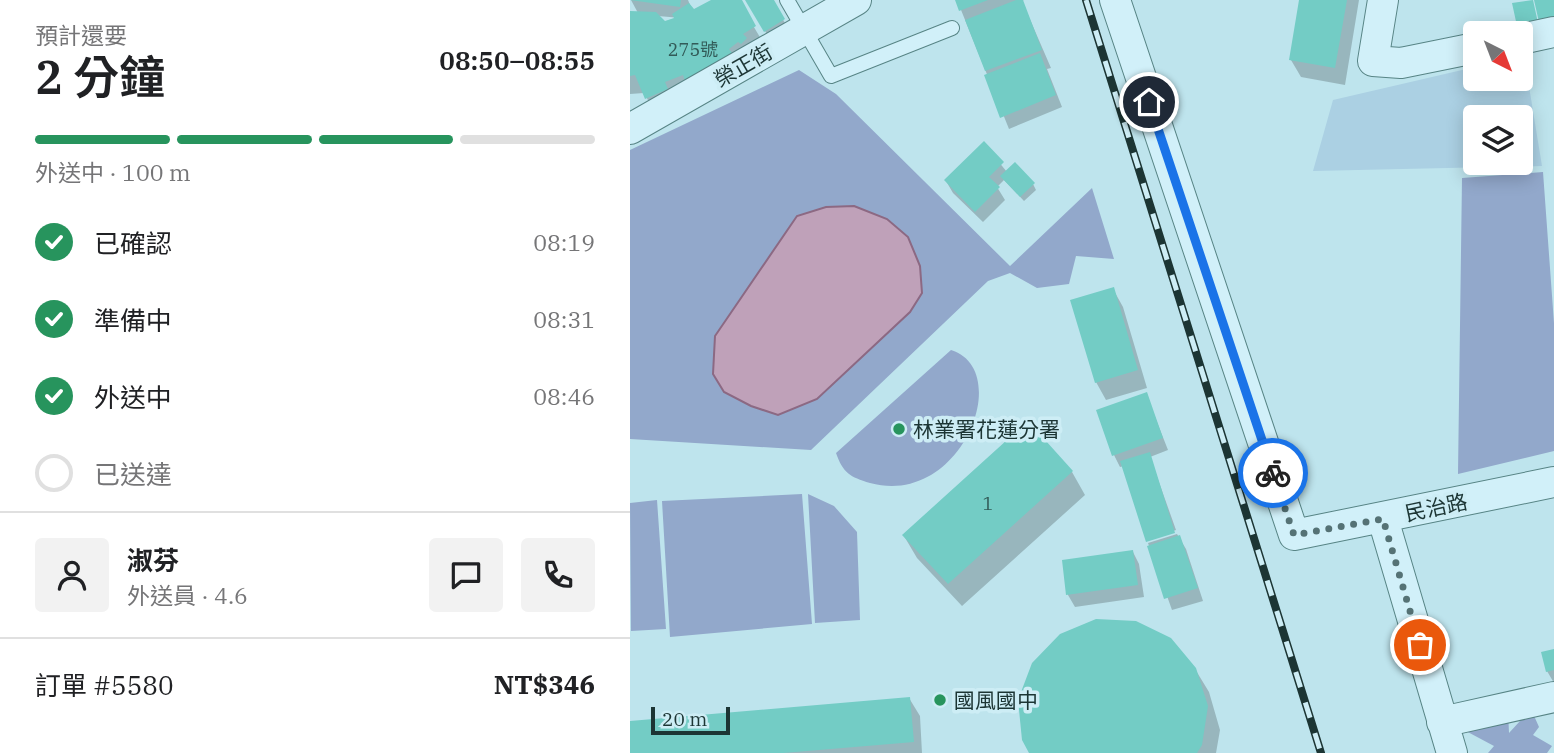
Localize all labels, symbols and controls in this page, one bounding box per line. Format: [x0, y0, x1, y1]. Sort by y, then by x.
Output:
text: 預計還要 [35, 20, 127, 50]
north arrow [1463, 21, 1533, 91]
map controls [1463, 21, 1533, 175]
street label: 榮正街 [709, 37, 777, 93]
house number: 275號 [668, 38, 718, 61]
text: 08:50–08:55 [439, 43, 595, 77]
text: 2 分鐘 [35, 47, 165, 107]
pin [1119, 72, 1179, 132]
icon: home [1130, 83, 1168, 121]
button: layers [1463, 105, 1533, 175]
text: 外送中 · 100 m [35, 157, 191, 187]
icon: check [35, 223, 73, 261]
text: 已確認 [94, 226, 172, 260]
text: 08:19 [533, 227, 595, 257]
icon: check [35, 300, 73, 338]
text: 準備中 [94, 303, 172, 337]
text: 08:31 [533, 304, 595, 334]
icon: check [35, 377, 73, 415]
text: 外送中 [94, 380, 172, 414]
text: 08:46 [533, 381, 595, 411]
place label: 林業署花蓮分署 [913, 415, 1060, 443]
marker: 林業署花蓮分署 [891, 421, 907, 437]
courier [1238, 438, 1308, 508]
icon: bike [1254, 454, 1292, 492]
text: 已送達 [94, 457, 172, 491]
street label: 民治路 [1402, 487, 1470, 527]
house number: 1 [983, 492, 993, 515]
button: person [35, 538, 109, 612]
button: chat [429, 538, 503, 612]
button: phone [521, 538, 595, 612]
text: 淑芬 [127, 543, 179, 577]
text: 外送員 · 4.6 [127, 580, 248, 610]
pin [1390, 615, 1450, 675]
icon: bag [1401, 626, 1439, 664]
text: NT$346 [494, 667, 595, 701]
text: 訂單 #5580 [35, 668, 174, 702]
place label: 國風國中 [954, 686, 1038, 714]
marker: 國風國中 [932, 692, 948, 708]
scale bar [651, 704, 730, 736]
text: 20 m [662, 707, 707, 731]

